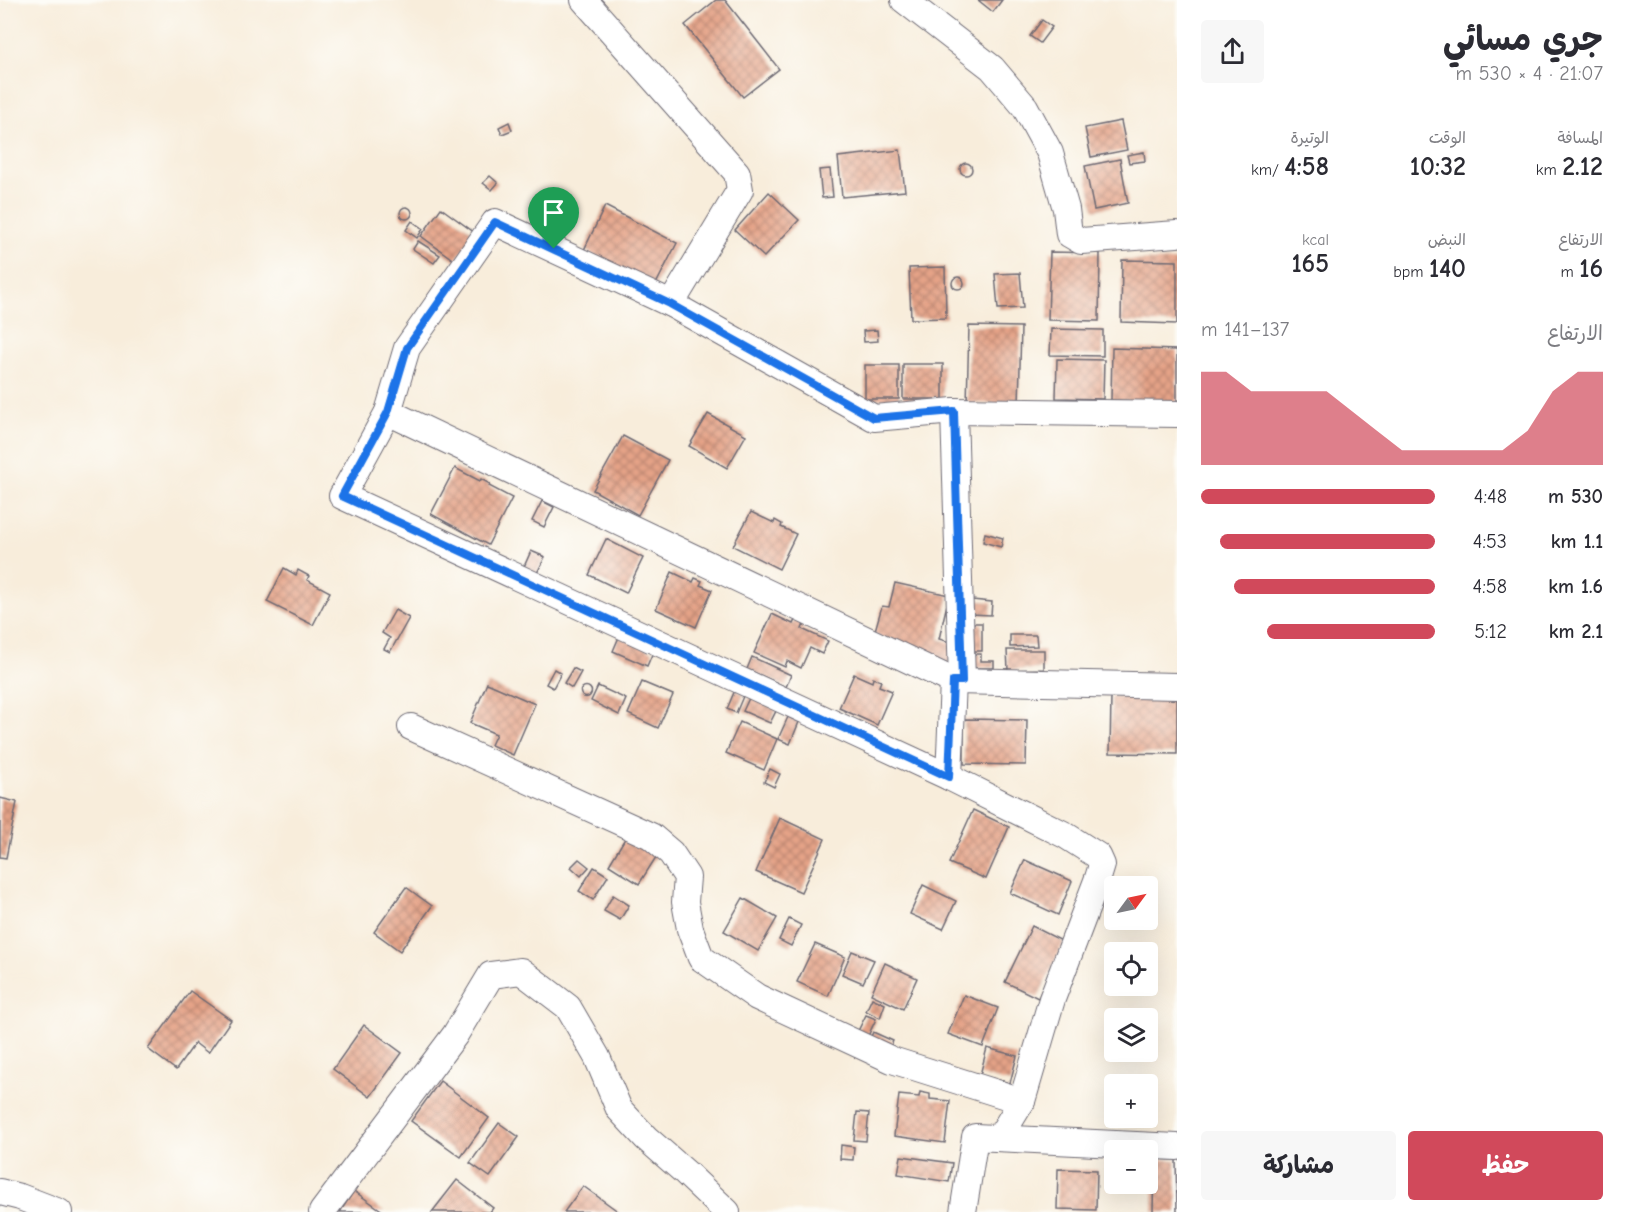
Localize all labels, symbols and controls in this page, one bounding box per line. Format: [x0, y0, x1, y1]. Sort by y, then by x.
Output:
button: share [1201, 20, 1264, 83]
text: جري مسائي [1443, 20, 1603, 58]
text: 21:07 · 4 × 530 m [1456, 62, 1603, 85]
text: الوتيرة [1290, 129, 1329, 147]
text: الوقت [1429, 129, 1466, 147]
text: المسافة [1557, 129, 1603, 147]
text: 4:58 [1284, 152, 1329, 182]
text: 10:32 [1410, 152, 1466, 182]
text: 2.12 [1562, 152, 1603, 182]
text: /km [1251, 161, 1284, 179]
text: km [1536, 161, 1562, 179]
pin [528, 187, 579, 249]
icon: arrive [537, 196, 570, 229]
text: kcal [1302, 231, 1329, 249]
text: النبض [1428, 231, 1466, 249]
text: الارتفاع [1558, 231, 1603, 249]
text: 165 [1291, 249, 1329, 279]
text: 140 [1429, 254, 1466, 284]
text: 16 [1579, 254, 1603, 284]
text: bpm [1393, 263, 1429, 281]
text: m [1561, 263, 1579, 281]
text: 137–141 m [1201, 318, 1289, 341]
text: الارتفاع [1547, 322, 1603, 345]
text: 4:48 [1474, 485, 1507, 508]
text: 530 m [1548, 485, 1603, 508]
text: 4:53 [1473, 530, 1507, 553]
text: 1.1 km [1551, 530, 1603, 553]
text: 4:58 [1473, 575, 1507, 598]
text: 1.6 km [1548, 575, 1603, 598]
text: 5:12 [1474, 620, 1507, 643]
text: 2.1 km [1549, 620, 1603, 643]
north arrow [1104, 876, 1158, 930]
map controls [1104, 876, 1158, 1194]
button: locate [1104, 942, 1158, 996]
button: layers [1104, 1008, 1158, 1062]
button: + [1104, 1074, 1158, 1128]
button: مشاركة [1201, 1131, 1396, 1200]
button: حفظ [1408, 1131, 1603, 1200]
button: − [1104, 1140, 1158, 1194]

